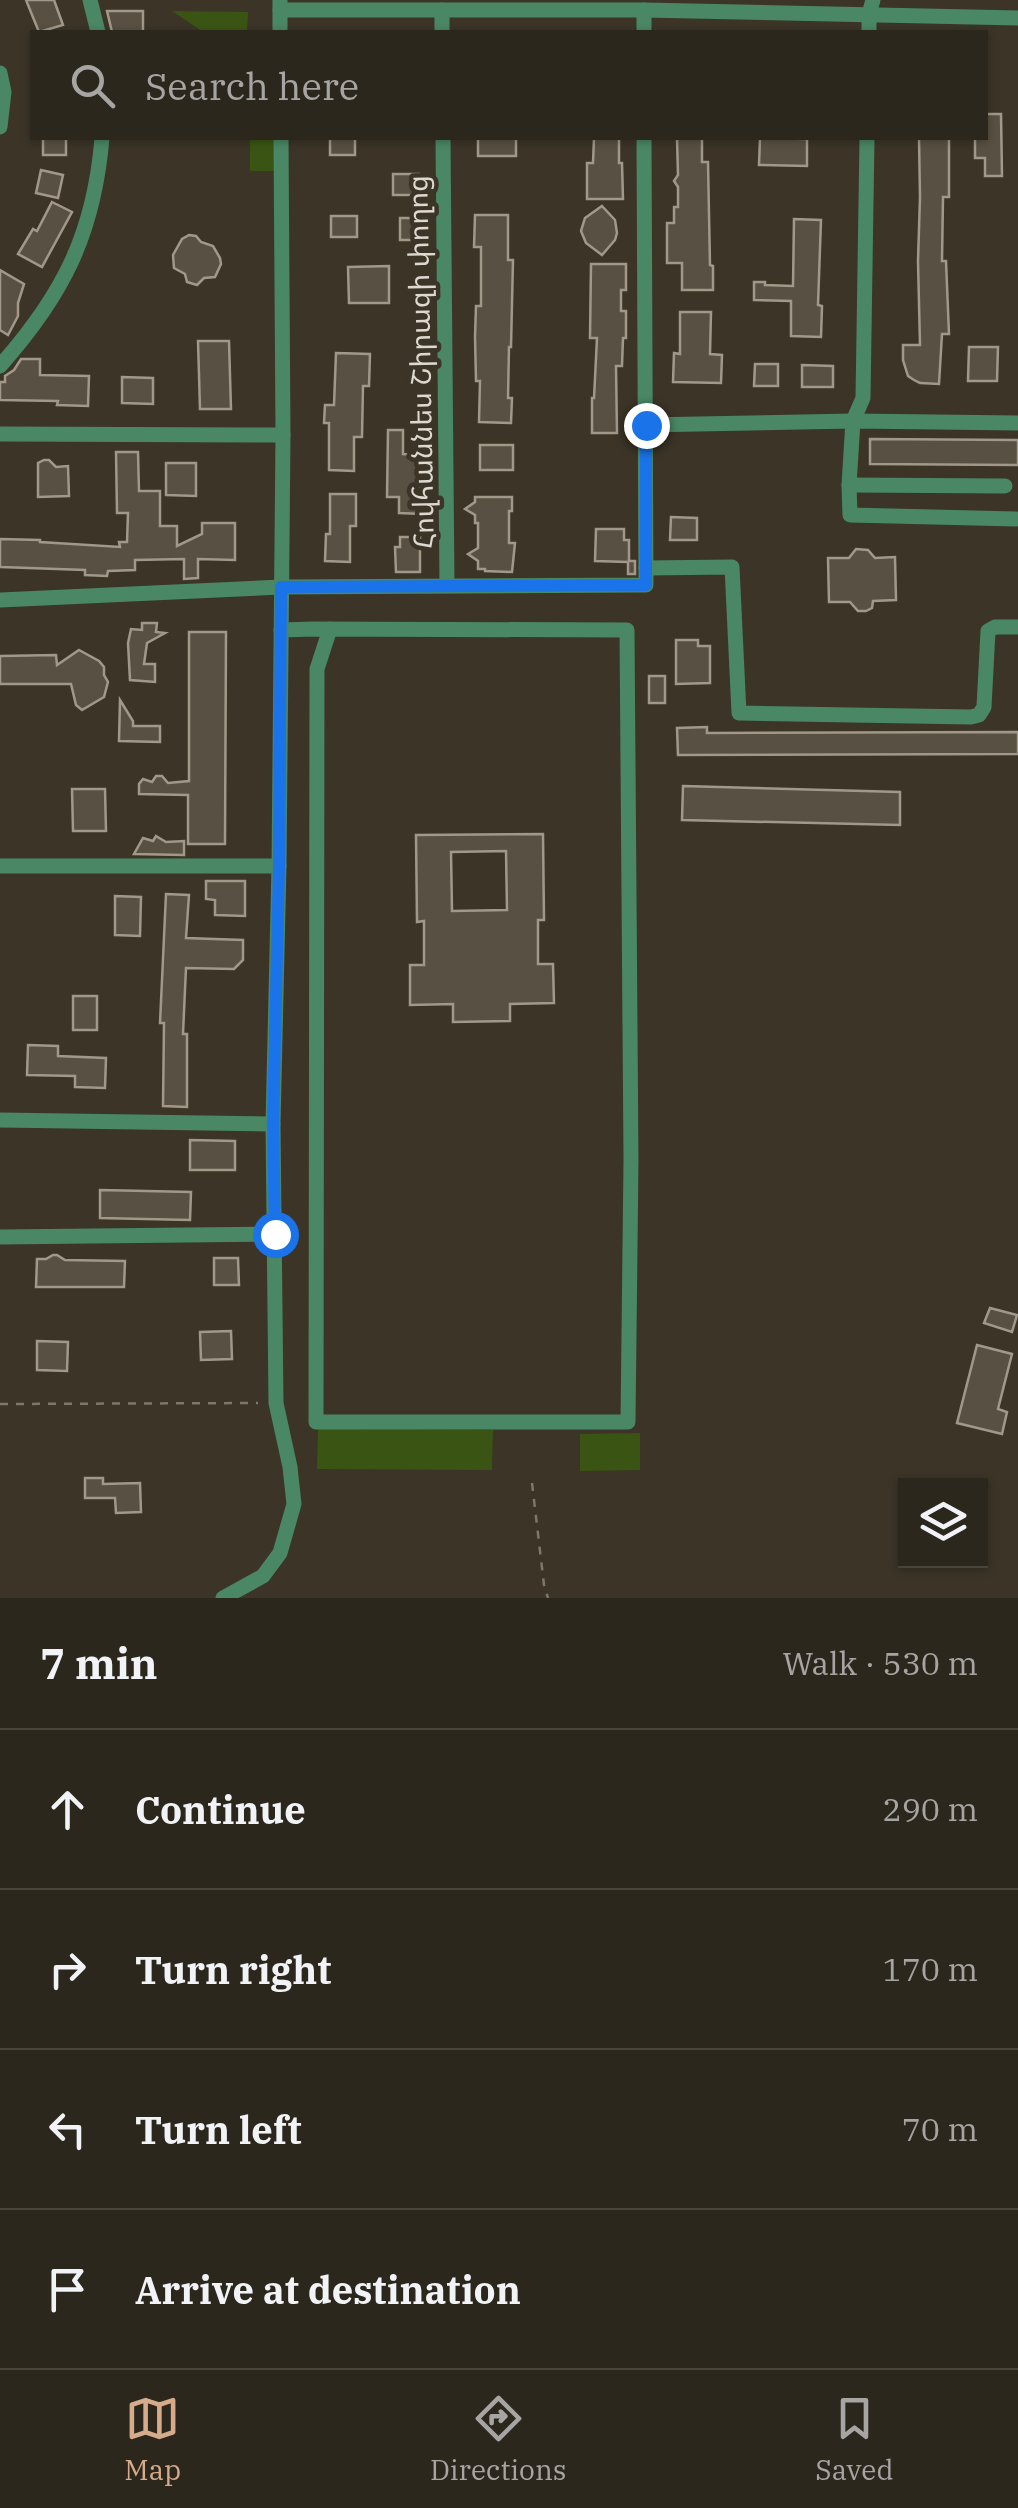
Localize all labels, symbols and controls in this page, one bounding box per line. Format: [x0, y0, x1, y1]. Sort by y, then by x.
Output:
search box [30, 30, 988, 140]
icon: search [65, 58, 120, 113]
text: Search here [145, 61, 359, 110]
street label: Հովհաննես Շիրազի փողոց [398, 175, 442, 549]
route end [624, 403, 670, 449]
route start [253, 1212, 299, 1258]
map controls [898, 1478, 988, 1568]
button: layers [898, 1478, 988, 1568]
text: 7 min [40, 1636, 158, 1691]
text: Walk · 530 m [782, 1642, 978, 1684]
icon: ahead [40, 1782, 95, 1837]
text: Continue [135, 1785, 306, 1834]
text: 290 m [882, 1788, 978, 1830]
icon: right [40, 1942, 95, 1997]
text: Turn right [135, 1945, 331, 1994]
text: 170 m [882, 1948, 978, 1990]
icon: left [40, 2102, 95, 2157]
text: Turn left [135, 2105, 302, 2154]
text: 70 m [902, 2108, 978, 2150]
icon: arrive [40, 2262, 95, 2317]
text: Arrive at destination [135, 2265, 521, 2314]
tab: Map [124, 2391, 181, 2488]
tab: Directions [430, 2391, 566, 2488]
tab: Saved [815, 2391, 894, 2488]

